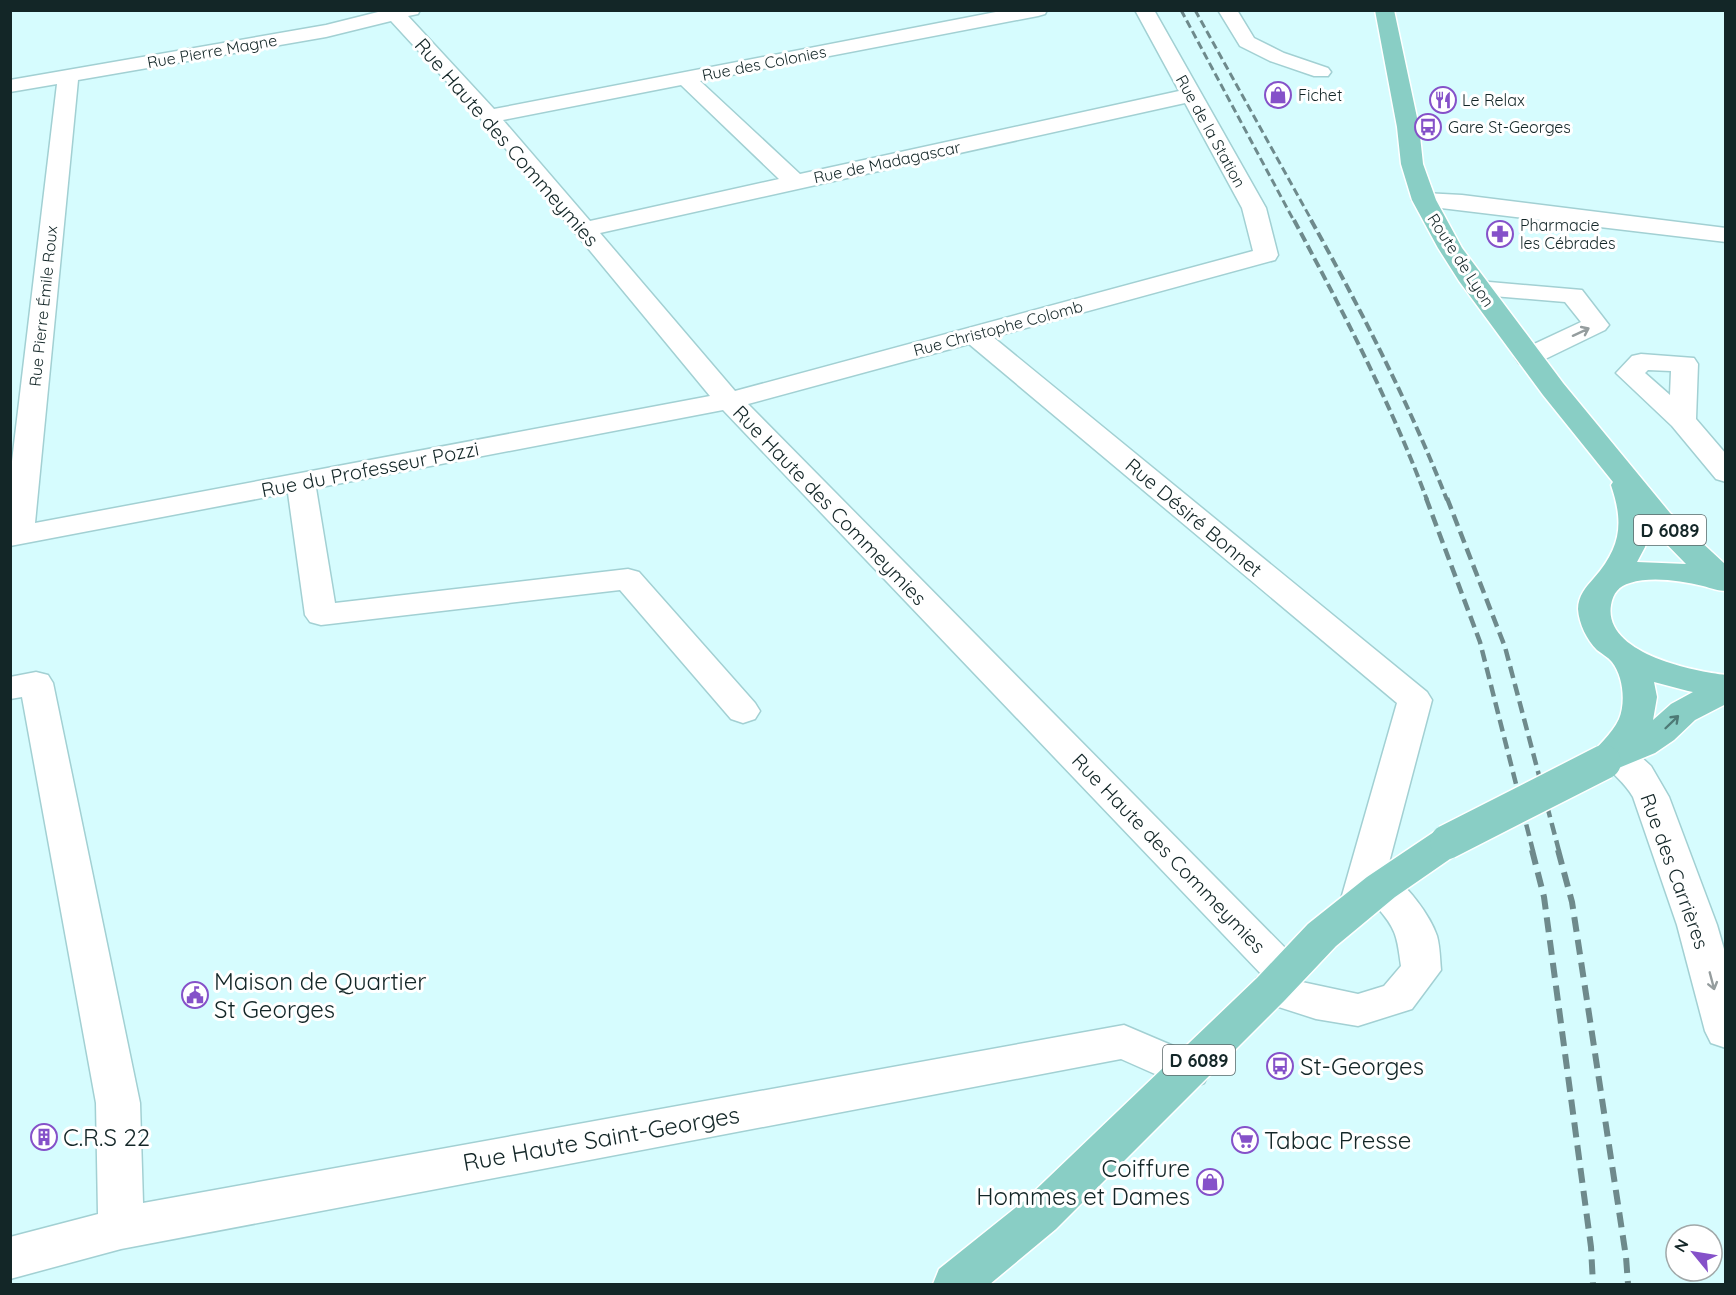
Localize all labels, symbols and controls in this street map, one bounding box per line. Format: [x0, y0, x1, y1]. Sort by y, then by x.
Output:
street label: Rue Pierre Magne [145, 30, 279, 72]
street label: Rue Haute des Commeymies [410, 33, 604, 251]
street label: Rue des Colonies [700, 41, 828, 85]
street label: Rue de la Station [1172, 71, 1250, 191]
shop icon: Fichet [1263, 80, 1293, 110]
place label: Fichet [1298, 85, 1342, 105]
restaurant icon: Le Relax [1428, 85, 1458, 115]
place label: Le Relax [1462, 90, 1525, 110]
bus stop icon: Gare St-Georges [1413, 112, 1443, 142]
place label: Gare St-Georges [1448, 117, 1571, 137]
street label: Rue de Madagascar [812, 137, 962, 187]
street label: Route de Lyon [1423, 210, 1499, 310]
place label: Pharmacie les Cébrades [1520, 215, 1616, 253]
pharmacy icon: Pharmacie les Cébrades [1485, 219, 1515, 249]
street label: Rue Pierre Émile Roux [25, 224, 61, 387]
street label: Rue Christophe Colomb [911, 296, 1085, 360]
one-way arrow [1572, 326, 1590, 338]
street label: Rue Haute des Commeymies [728, 400, 932, 610]
street label: Rue du Professeur Pozzi [259, 436, 481, 502]
street label: Rue Désiré Bonnet [1120, 452, 1268, 582]
road number: D 6089 [1634, 515, 1706, 545]
one-way arrow [1665, 715, 1680, 730]
street label: Rue Haute des Commeymies [1067, 748, 1271, 958]
street label: Rue des Carrières [1635, 790, 1715, 952]
place label: Maison de Quartier St Georges [214, 966, 426, 1024]
one-way arrow [1707, 971, 1718, 990]
public building icon: Maison de Quartier St Georges [180, 980, 210, 1010]
road number: D 6089 [1163, 1045, 1235, 1075]
bus stop icon: St-Georges [1265, 1051, 1295, 1081]
place label: St-Georges [1300, 1051, 1424, 1081]
street label: Rue Haute Saint-Georges [460, 1099, 742, 1177]
building icon: C.R.S 22 [29, 1122, 59, 1152]
place label: C.R.S 22 [63, 1122, 150, 1152]
supermarket icon: Tabac Presse [1230, 1125, 1260, 1155]
place label: Tabac Presse [1264, 1125, 1411, 1155]
place label: Coiffure Hommes et Dames [976, 1153, 1190, 1211]
shop icon: Coiffure Hommes et Dames [1195, 1167, 1225, 1197]
north arrow [1664, 1223, 1724, 1283]
text: N [1669, 1235, 1693, 1256]

